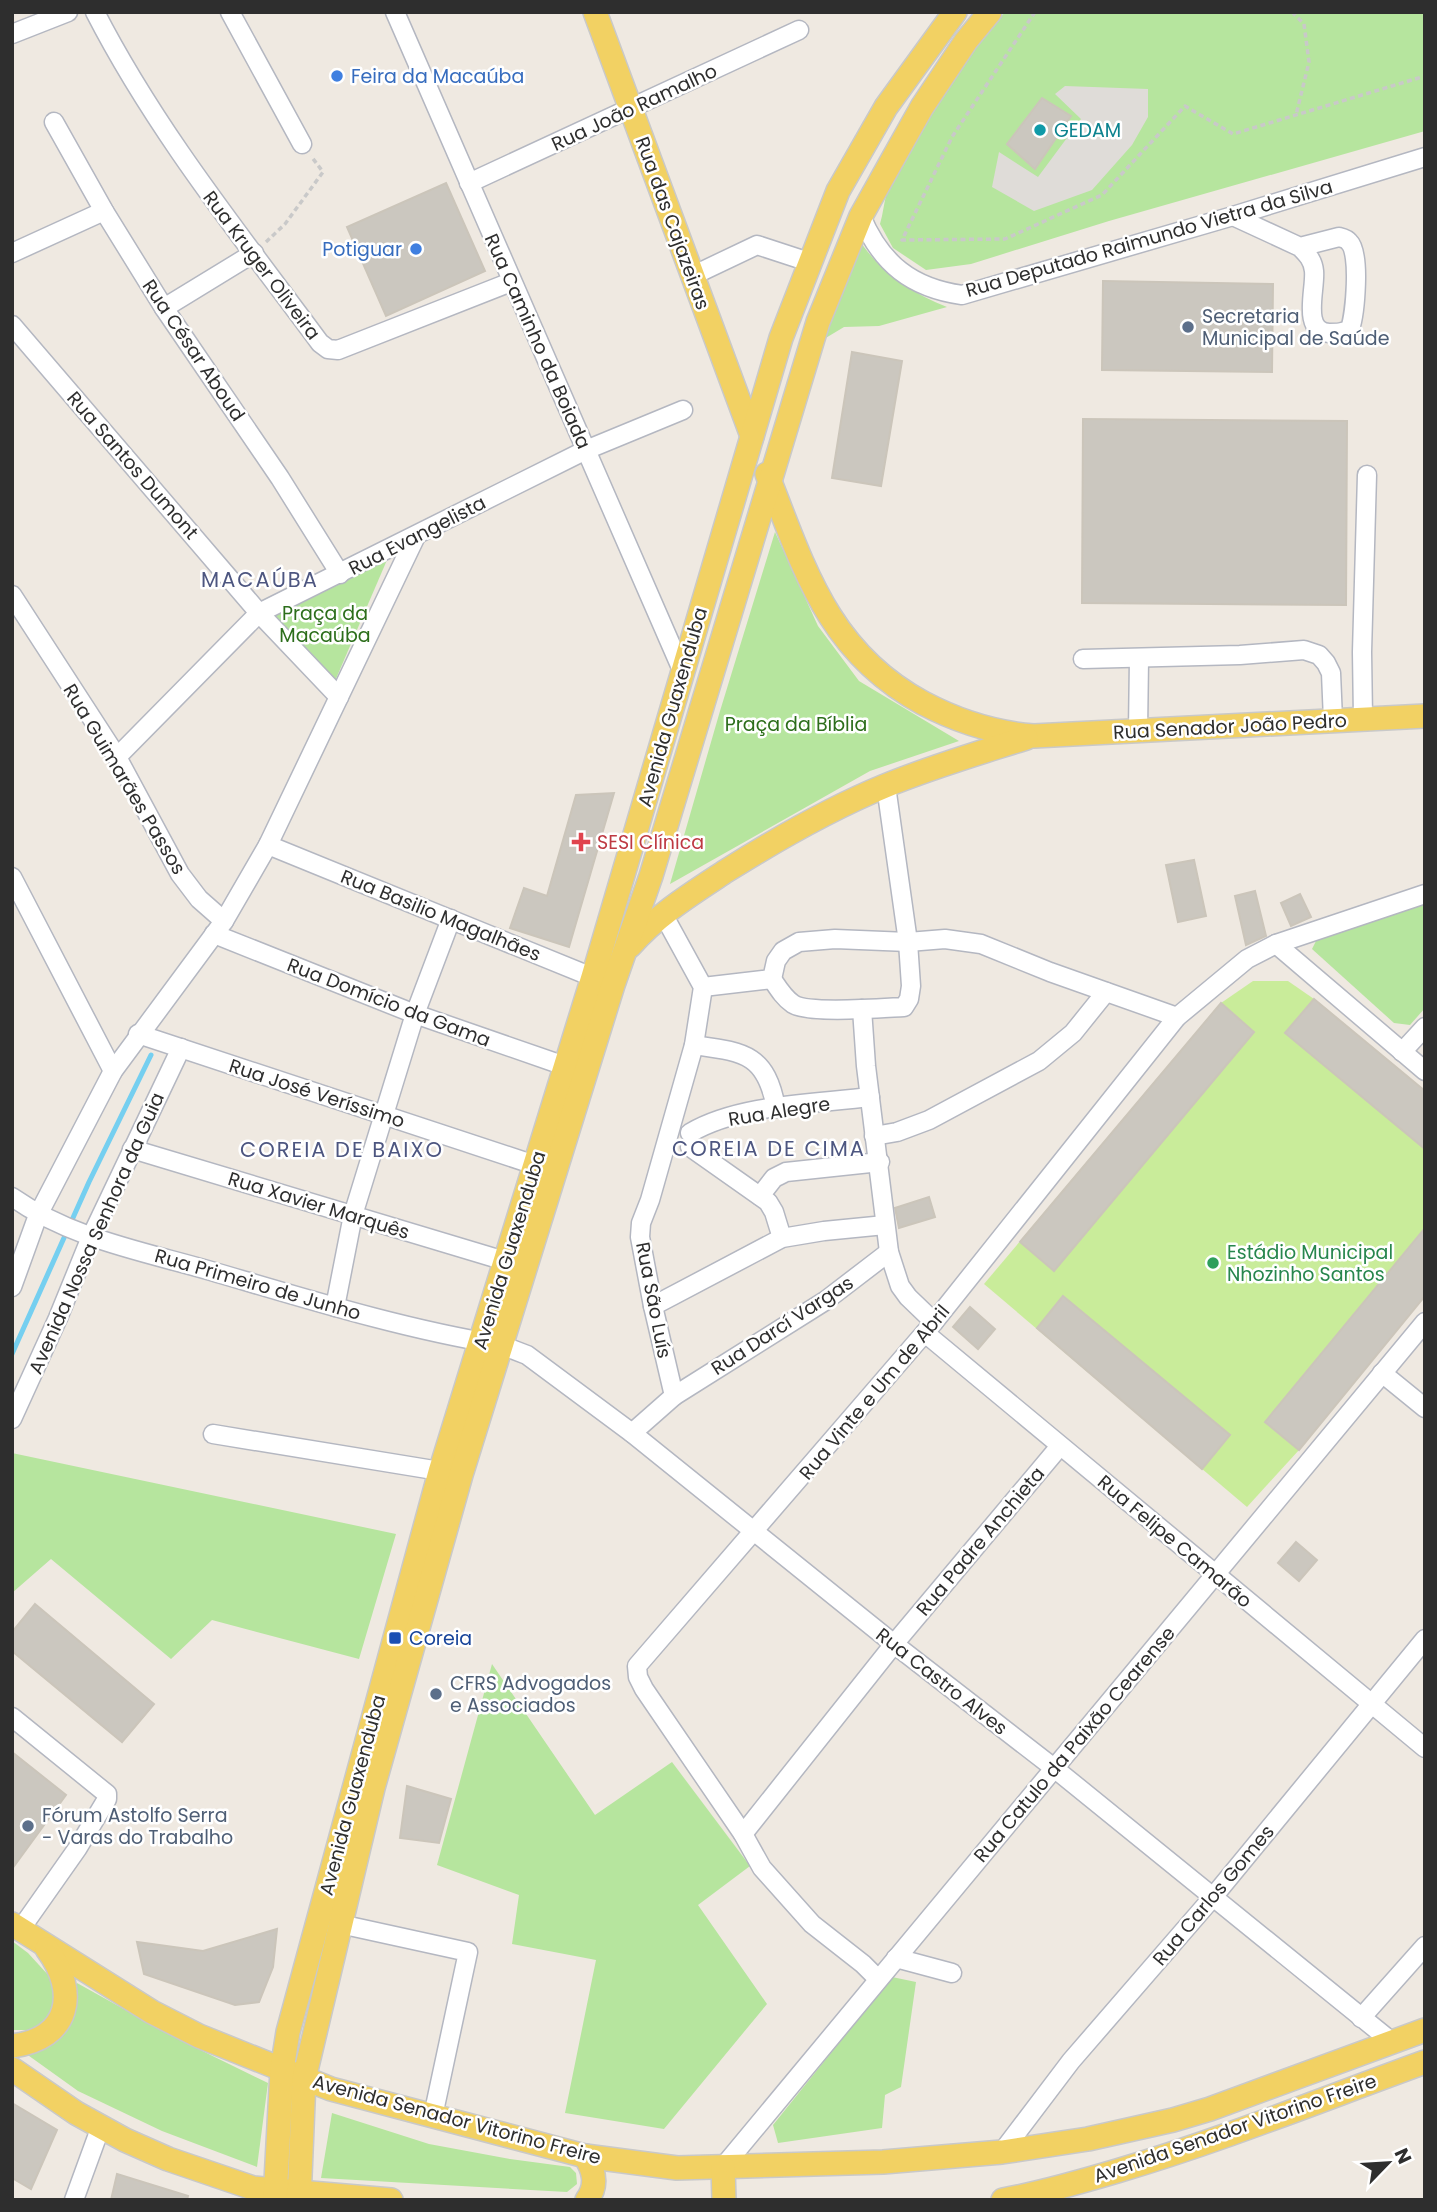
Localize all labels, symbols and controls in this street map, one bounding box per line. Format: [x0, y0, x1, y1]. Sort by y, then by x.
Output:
street label: Rua João Ramalho [547, 57, 721, 158]
place label: Feira da Macaúba [351, 63, 524, 90]
marker: Feira da Macaúba [329, 68, 345, 84]
place label: GEDAM [1054, 117, 1121, 144]
marker: GEDAM [1032, 122, 1048, 138]
street label: Rua das Cajazeiras [629, 133, 716, 313]
street label: Rua Deputado Raimundo Vietra da Silva [962, 173, 1336, 304]
street label: Rua Kruger Oliveira [197, 185, 327, 345]
street label: Rua Caminho da Boiada [478, 229, 597, 453]
place label: Potiguar [322, 236, 402, 263]
marker: Potiguar [408, 241, 424, 257]
street label: Rua César Aboud [136, 274, 251, 427]
place label: Secretaria Municipal de Saúde [1202, 303, 1389, 352]
marker: Secretaria Municipal de Saúde [1180, 319, 1196, 335]
street label: Rua Santos Dumont [61, 385, 205, 545]
street label: Rua Evangelista [344, 489, 490, 582]
district label: MACAÚBA [201, 565, 319, 594]
park label: Praça da Macaúba [279, 600, 371, 649]
street label: Avenida Guaxenduba [631, 604, 714, 810]
street label: Rua Guimarães Passos [57, 679, 192, 880]
street label: Rua Senador João Pedro [1113, 707, 1348, 746]
park label: Praça da Bíblia [725, 711, 867, 738]
place label: SESI Clínica [597, 829, 704, 856]
marker: SESI Clínica [571, 832, 591, 852]
street label: Rua Basilio Magalhães [337, 863, 545, 968]
street label: Rua Domício da Gama [283, 951, 494, 1054]
street label: Rua José Veríssimo [226, 1052, 408, 1135]
street label: Avenida Nossa Senhora da Guia [22, 1088, 171, 1378]
street label: Rua Alegre [726, 1090, 832, 1133]
district label: COREIA DE CIMA [672, 1134, 866, 1163]
district label: COREIA DE BAIXO [240, 1135, 444, 1164]
street label: Avenida Guaxenduba [466, 1148, 553, 1353]
street label: Rua Xavier Marquês [225, 1165, 413, 1246]
place label: Estádio Municipal Nhozinho Santos [1227, 1239, 1393, 1288]
street label: Rua São Luís [629, 1240, 678, 1361]
street label: Rua Primeiro de Junho [152, 1242, 364, 1327]
marker: Estádio Municipal Nhozinho Santos [1205, 1255, 1221, 1271]
street label: Rua Darcí Vargas [706, 1269, 859, 1382]
street label: Rua Vinte e Um de Abril [793, 1299, 956, 1486]
street label: Rua Padre Anchieta [910, 1461, 1051, 1622]
street label: Rua Felipe Camarão [1092, 1469, 1258, 1614]
street label: Rua Castro Alves [870, 1621, 1013, 1741]
street label: Rua Catulo da Paixão Cearense [967, 1621, 1181, 1868]
place label: Coreia [409, 1625, 472, 1652]
marker: Coreia [387, 1630, 403, 1646]
place label: CFRS Advogados e Associados [450, 1670, 611, 1719]
marker: CFRS Advogados e Associados [428, 1686, 444, 1702]
street label: Avenida Guaxenduba [313, 1692, 392, 1898]
place label: Fórum Astolfo Serra - Varas do Trabalho [42, 1802, 233, 1851]
marker: Fórum Astolfo Serra - Varas do Trabalho [20, 1818, 36, 1834]
street label: Rua Carlos Gomes [1146, 1819, 1280, 1972]
street label: Avenida Senador Vitorino Freire [1090, 2067, 1380, 2190]
street label: Avenida Senador Vitorino Freire [310, 2068, 604, 2171]
north arrow [1353, 2128, 1423, 2198]
text: N [1388, 2144, 1418, 2168]

